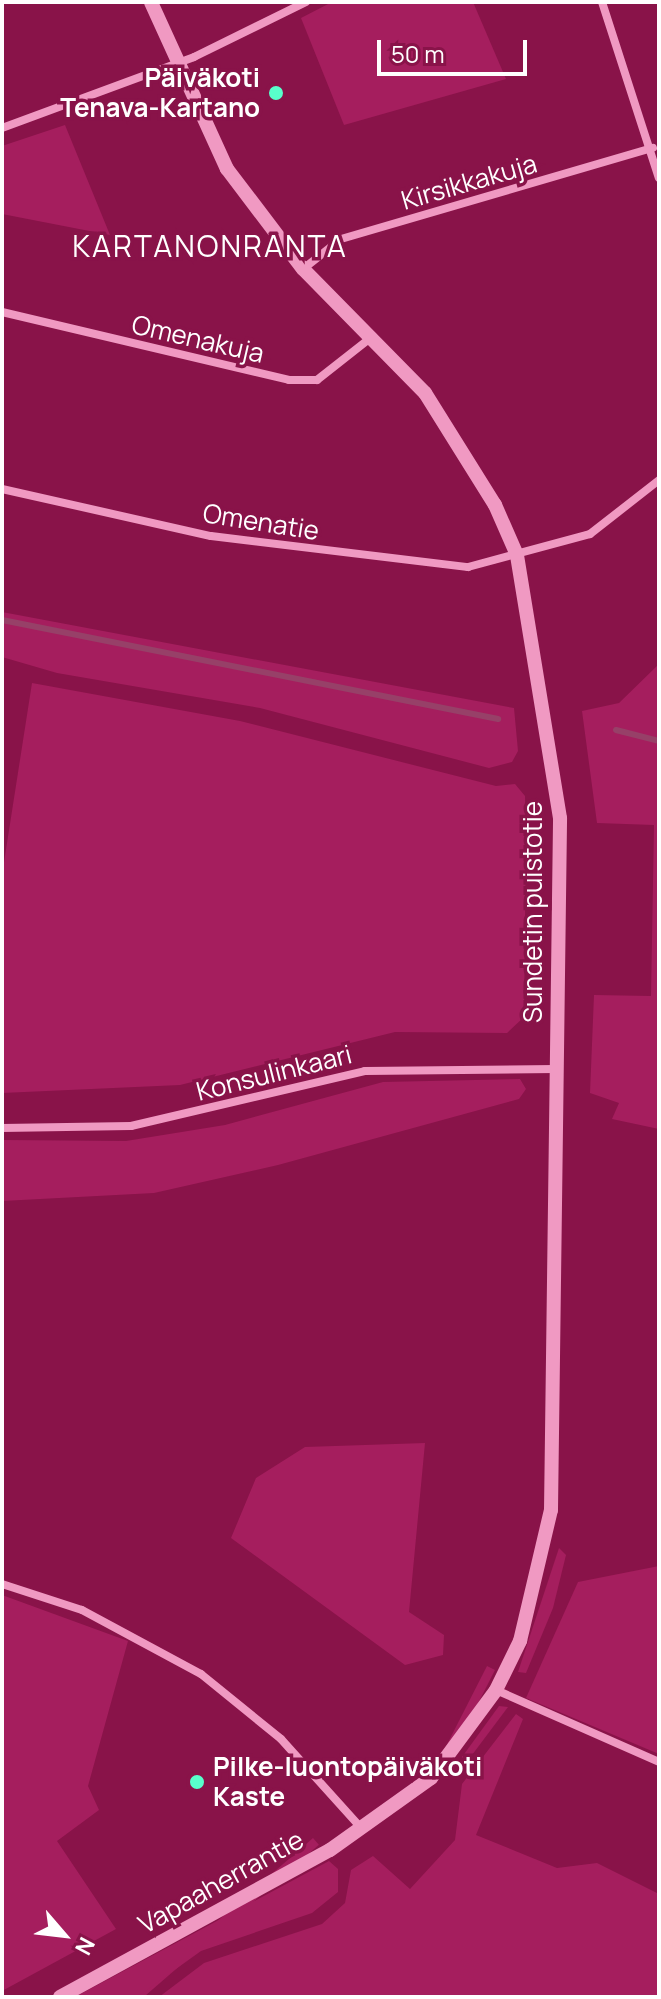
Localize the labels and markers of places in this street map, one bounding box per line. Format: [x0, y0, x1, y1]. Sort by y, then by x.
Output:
place label: Päiväkoti Tenava-Kartano [60, 62, 260, 124]
marker: Päiväkoti Tenava-Kartano [267, 84, 285, 102]
place label: Pilke-luontopäiväkoti Kaste [213, 1751, 482, 1812]
marker: Pilke-luontopäiväkoti Kaste [188, 1773, 206, 1791]

